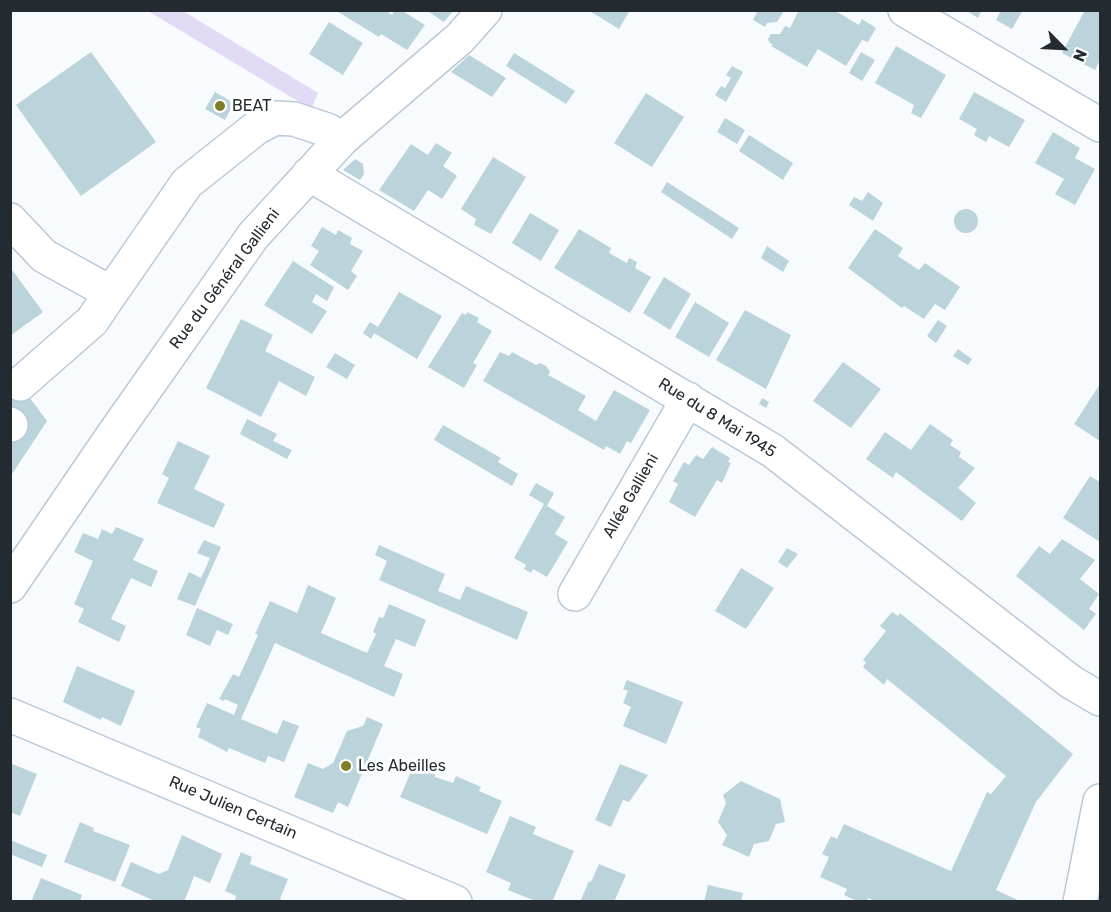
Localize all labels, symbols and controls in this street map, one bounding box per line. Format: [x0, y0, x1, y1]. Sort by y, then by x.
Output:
north arrow [1033, 18, 1093, 78]
text: N [1069, 46, 1091, 65]
place label: BEAT [232, 96, 271, 116]
marker: BEAT [213, 99, 227, 113]
street label: Rue du Général Gallieni [166, 205, 284, 353]
street label: Rue du 8 Mai 1945 [655, 374, 779, 462]
street label: Allée Gallieni [599, 450, 663, 542]
place label: Les Abeilles [358, 756, 446, 776]
marker: Les Abeilles [339, 759, 353, 773]
street label: Rue Julien Certain [166, 772, 300, 844]

